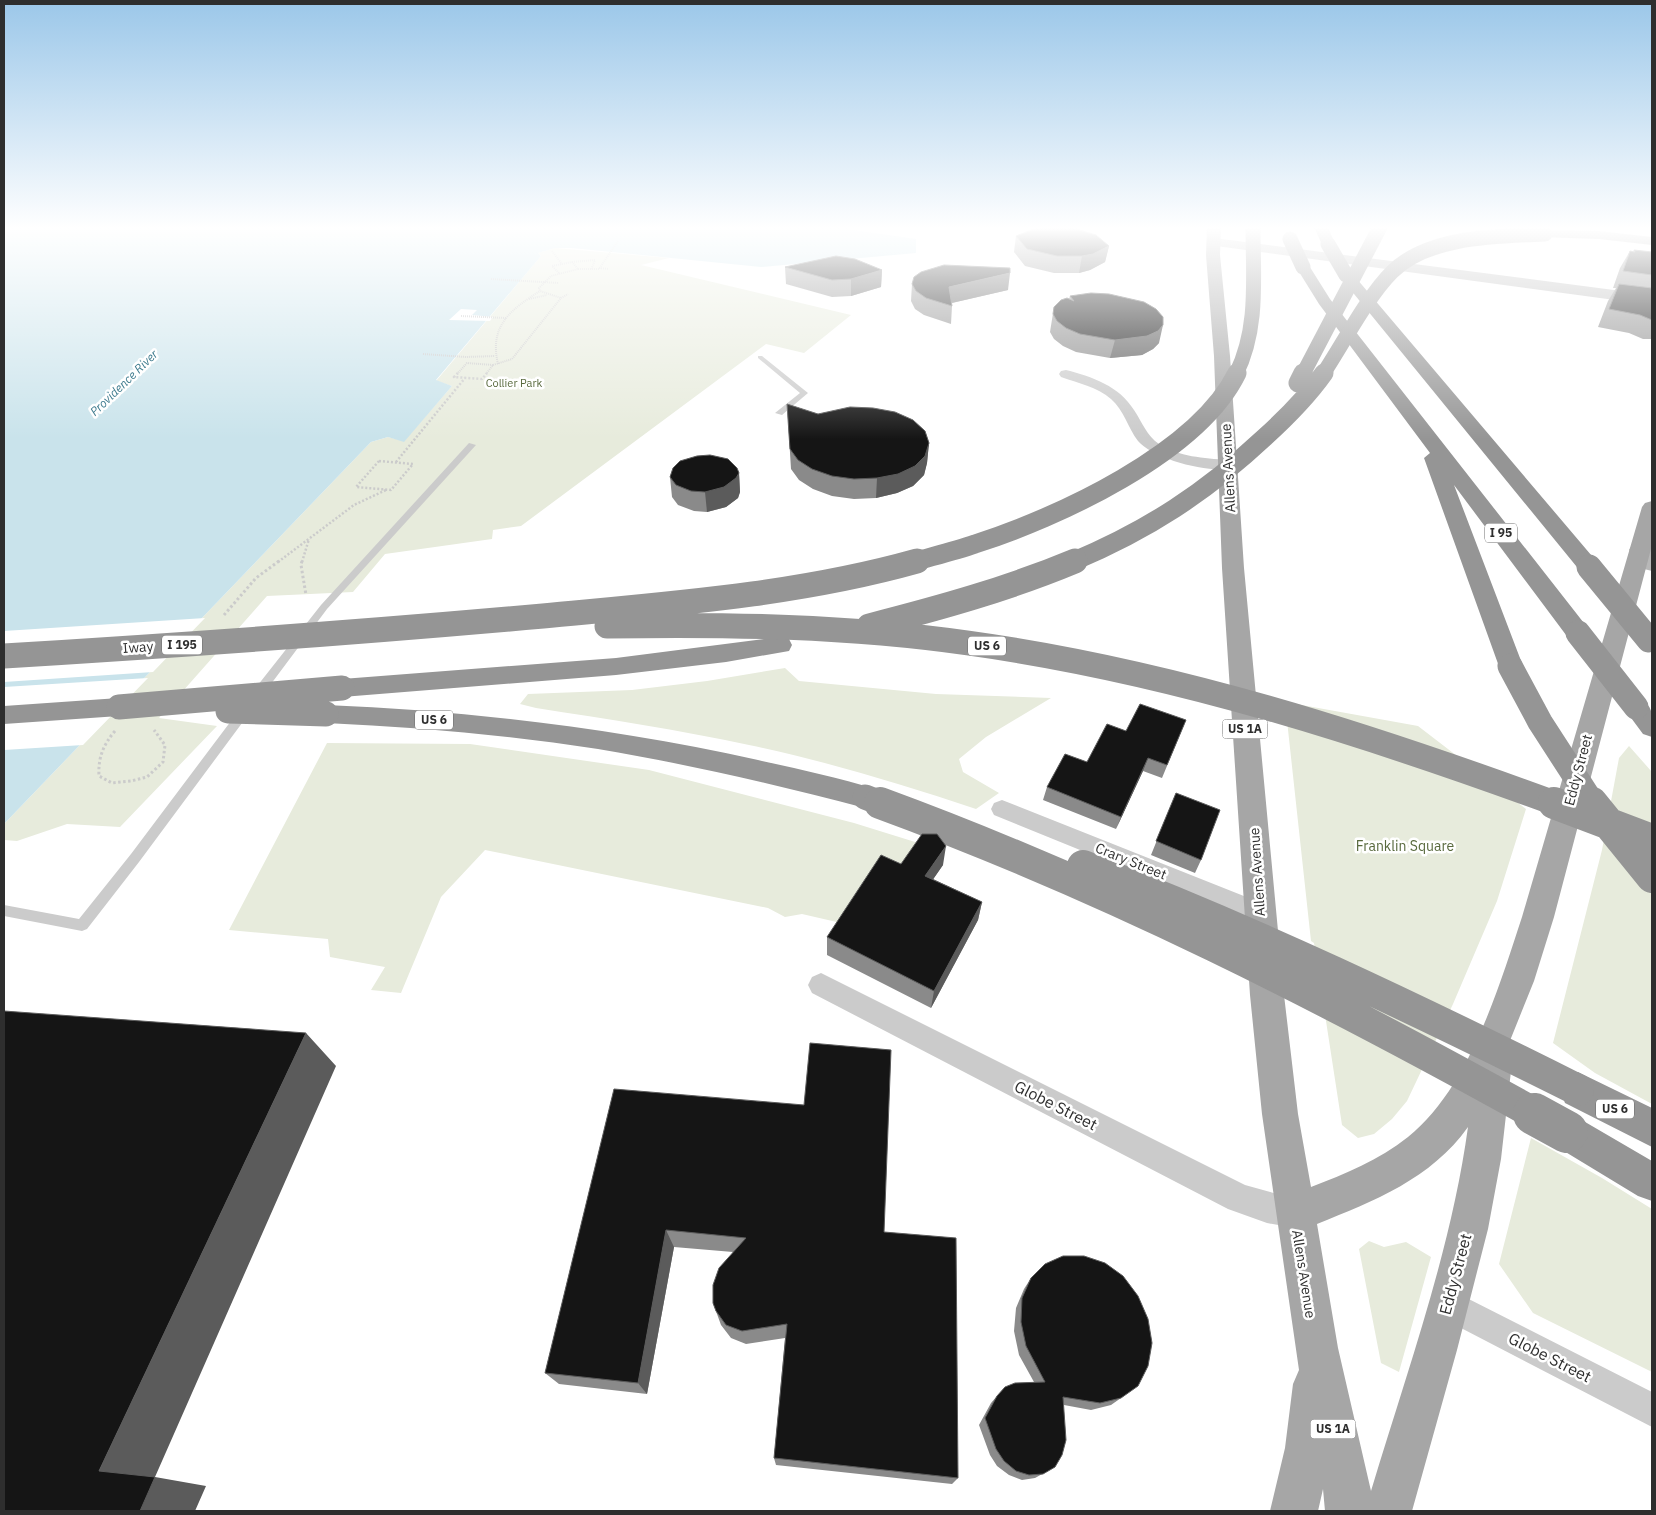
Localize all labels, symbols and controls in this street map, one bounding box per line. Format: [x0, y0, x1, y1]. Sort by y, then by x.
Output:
water label: Providence River [87, 346, 161, 419]
park label: Collier Park [486, 376, 543, 390]
street label: Allens Avenue [1217, 423, 1239, 513]
road number: I 95 [1485, 524, 1517, 542]
road number: I 195 [162, 636, 202, 654]
road number: US 6 [968, 636, 1006, 656]
street label: Iway [122, 637, 154, 657]
road number: US 6 [415, 710, 453, 730]
road number: US 1A [1222, 720, 1268, 739]
street label: Eddy Street [1560, 732, 1596, 808]
street label: Allens Avenue [1245, 827, 1269, 917]
park label: Franklin Square [1356, 837, 1455, 855]
street label: Crary Street [1093, 839, 1169, 883]
street label: Globe Street [1011, 1076, 1101, 1134]
road number: US 6 [1596, 1100, 1634, 1118]
street label: Allens Avenue [1288, 1229, 1320, 1320]
street label: Eddy Street [1435, 1231, 1475, 1317]
street label: Globe Street [1505, 1328, 1595, 1386]
road number: US 1A [1310, 1420, 1356, 1438]

